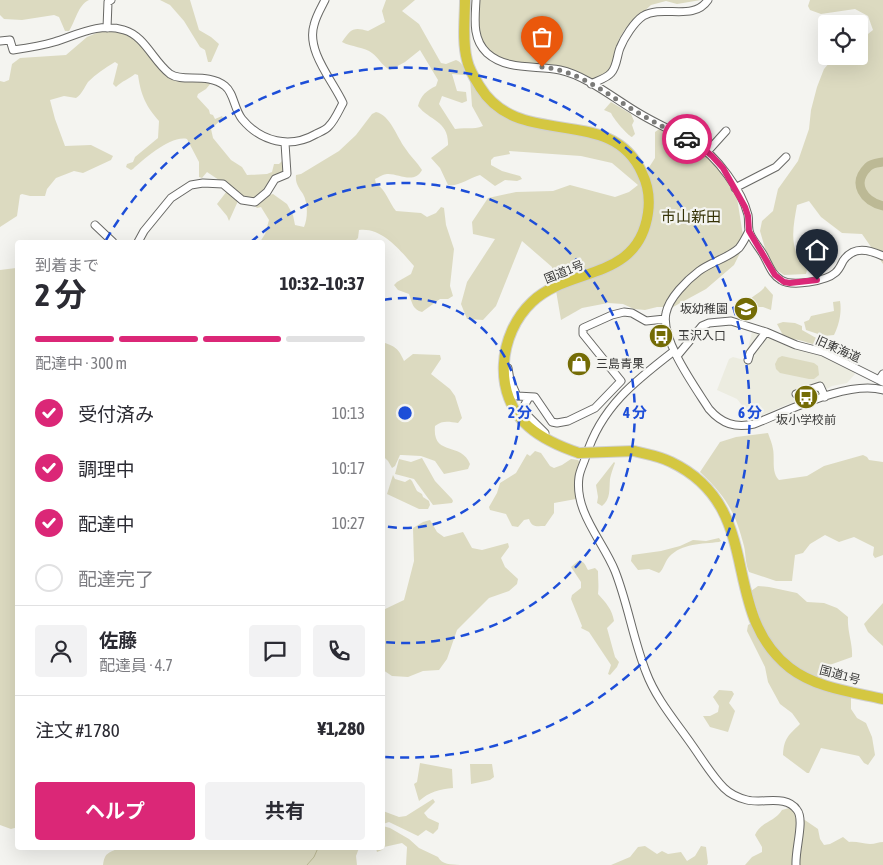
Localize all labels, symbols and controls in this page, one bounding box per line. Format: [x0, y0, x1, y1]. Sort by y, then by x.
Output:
map controls [818, 15, 868, 65]
button: locate [818, 15, 868, 65]
pin [521, 16, 563, 67]
icon: bag [528, 23, 556, 51]
courier [662, 114, 712, 164]
icon: car [673, 125, 701, 153]
district label: 市山新田 [661, 208, 721, 225]
pin [796, 229, 838, 280]
icon: home [803, 236, 831, 264]
text: 到着まで [35, 256, 99, 274]
street label: 国道1号 [542, 258, 586, 286]
text: 10:32–10:37 [279, 272, 365, 294]
text: 2 分 [35, 276, 86, 313]
school or university icon: 坂幼稚園 [733, 296, 759, 322]
place label: 坂幼稚園 [680, 302, 728, 316]
bus stop icon: 玉沢入口 [648, 323, 674, 349]
place label: 玉沢入口 [678, 329, 726, 343]
street label: 旧東海道 [813, 333, 863, 365]
shop icon: 三島青果 [566, 351, 592, 377]
text: 配達中 · 300 m [35, 354, 127, 372]
place label: 三島青果 [596, 357, 644, 371]
bus stop icon: 坂小学校前 [793, 384, 819, 410]
icon: check [35, 399, 63, 427]
text: 受付済み [78, 403, 154, 425]
text: 10:13 [332, 404, 365, 422]
centre of rings [396, 404, 414, 422]
text: 2 分 [508, 404, 532, 421]
text: 4 分 [622, 404, 647, 421]
text: 6 分 [738, 404, 762, 421]
place label: 坂小学校前 [776, 413, 836, 427]
icon: check [35, 454, 63, 482]
text: 調理中 [78, 458, 135, 480]
text: 10:17 [332, 459, 365, 477]
icon: check [35, 509, 63, 537]
text: 配達中 [78, 513, 135, 535]
text: 10:27 [332, 514, 365, 532]
text: 配達完了 [78, 568, 154, 590]
button: person [35, 625, 87, 677]
button: chat [249, 625, 301, 677]
button: phone [313, 625, 365, 677]
text: 佐藤 [99, 629, 137, 651]
text: 配達員 · 4.7 [99, 656, 173, 674]
street label: 国道1号 [818, 663, 862, 687]
text: ¥1,280 [317, 717, 365, 739]
text: 注文 #1780 [35, 719, 120, 741]
button: ヘルプ [35, 782, 195, 840]
button: 共有 [205, 782, 365, 840]

